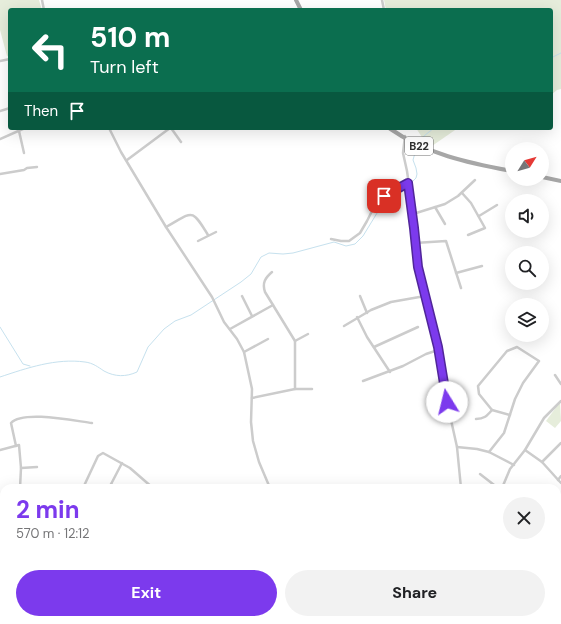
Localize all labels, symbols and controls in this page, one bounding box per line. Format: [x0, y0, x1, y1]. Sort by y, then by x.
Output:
text: 510 m [90, 19, 170, 56]
icon: left [24, 24, 76, 76]
text: Turn left [90, 55, 159, 79]
icon: arrive [66, 100, 88, 122]
text: Then [24, 101, 58, 121]
road number: B22 [405, 137, 433, 155]
north arrow [505, 142, 549, 186]
map controls [505, 142, 549, 342]
pin [367, 179, 401, 213]
icon: arrive [373, 185, 395, 207]
button: sound [505, 194, 549, 238]
button: search [505, 246, 549, 290]
button: layers [505, 298, 549, 342]
position arrow [426, 381, 468, 423]
text: 2 min [16, 494, 79, 525]
button: close [503, 497, 545, 539]
text: 570 m · 12:12 [16, 525, 90, 542]
button: Exit [16, 570, 277, 616]
button: Share [285, 570, 545, 616]

